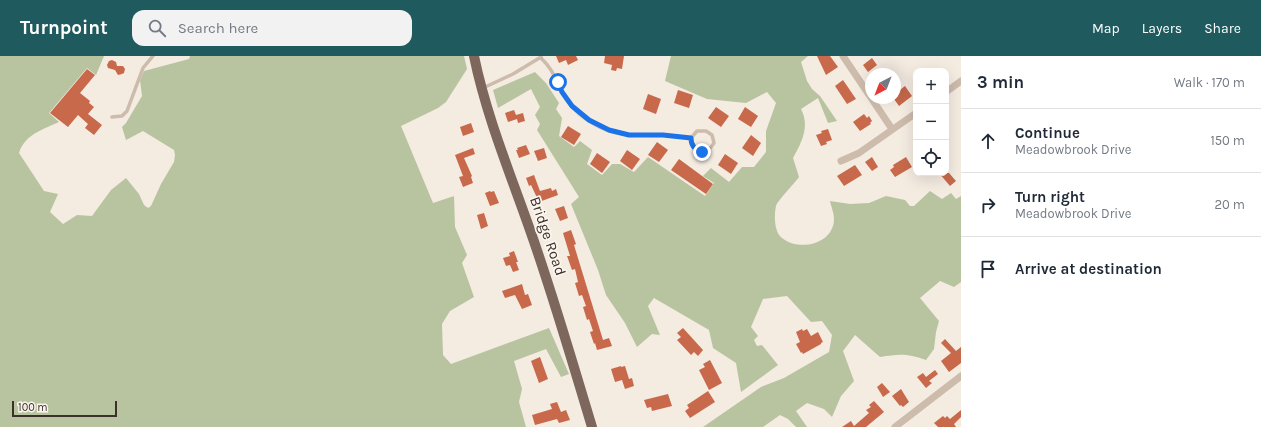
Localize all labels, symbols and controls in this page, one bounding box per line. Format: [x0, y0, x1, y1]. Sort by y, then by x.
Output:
search box [132, 10, 412, 46]
text: Turnpoint [20, 17, 108, 39]
icon: search [146, 17, 168, 39]
text: Search here [178, 19, 258, 37]
text: Map [1092, 20, 1120, 37]
text: Layers [1142, 20, 1182, 37]
text: Share [1204, 20, 1241, 37]
north arrow [865, 68, 901, 104]
map controls [913, 68, 949, 176]
button: + [913, 68, 949, 104]
text: 3 min [977, 72, 1024, 92]
route start [549, 73, 567, 91]
text: Walk · 170 m [1174, 75, 1245, 90]
button: − [913, 104, 949, 140]
text: Continue [1015, 124, 1080, 142]
icon: ahead [977, 130, 999, 152]
text: 150 m [1210, 133, 1245, 148]
button: locate [913, 140, 949, 176]
text: Meadowbrook Drive [1015, 142, 1131, 157]
route end [693, 143, 711, 161]
text: Turn right [1015, 188, 1085, 206]
street label: Bridge Road [526, 194, 570, 278]
icon: right [977, 194, 999, 216]
text: 20 m [1215, 197, 1245, 212]
text: Meadowbrook Drive [1015, 206, 1131, 221]
icon: arrive [977, 258, 999, 280]
text: Arrive at destination [1015, 260, 1162, 278]
scale bar [12, 399, 117, 418]
text: 100 m [18, 401, 48, 414]

